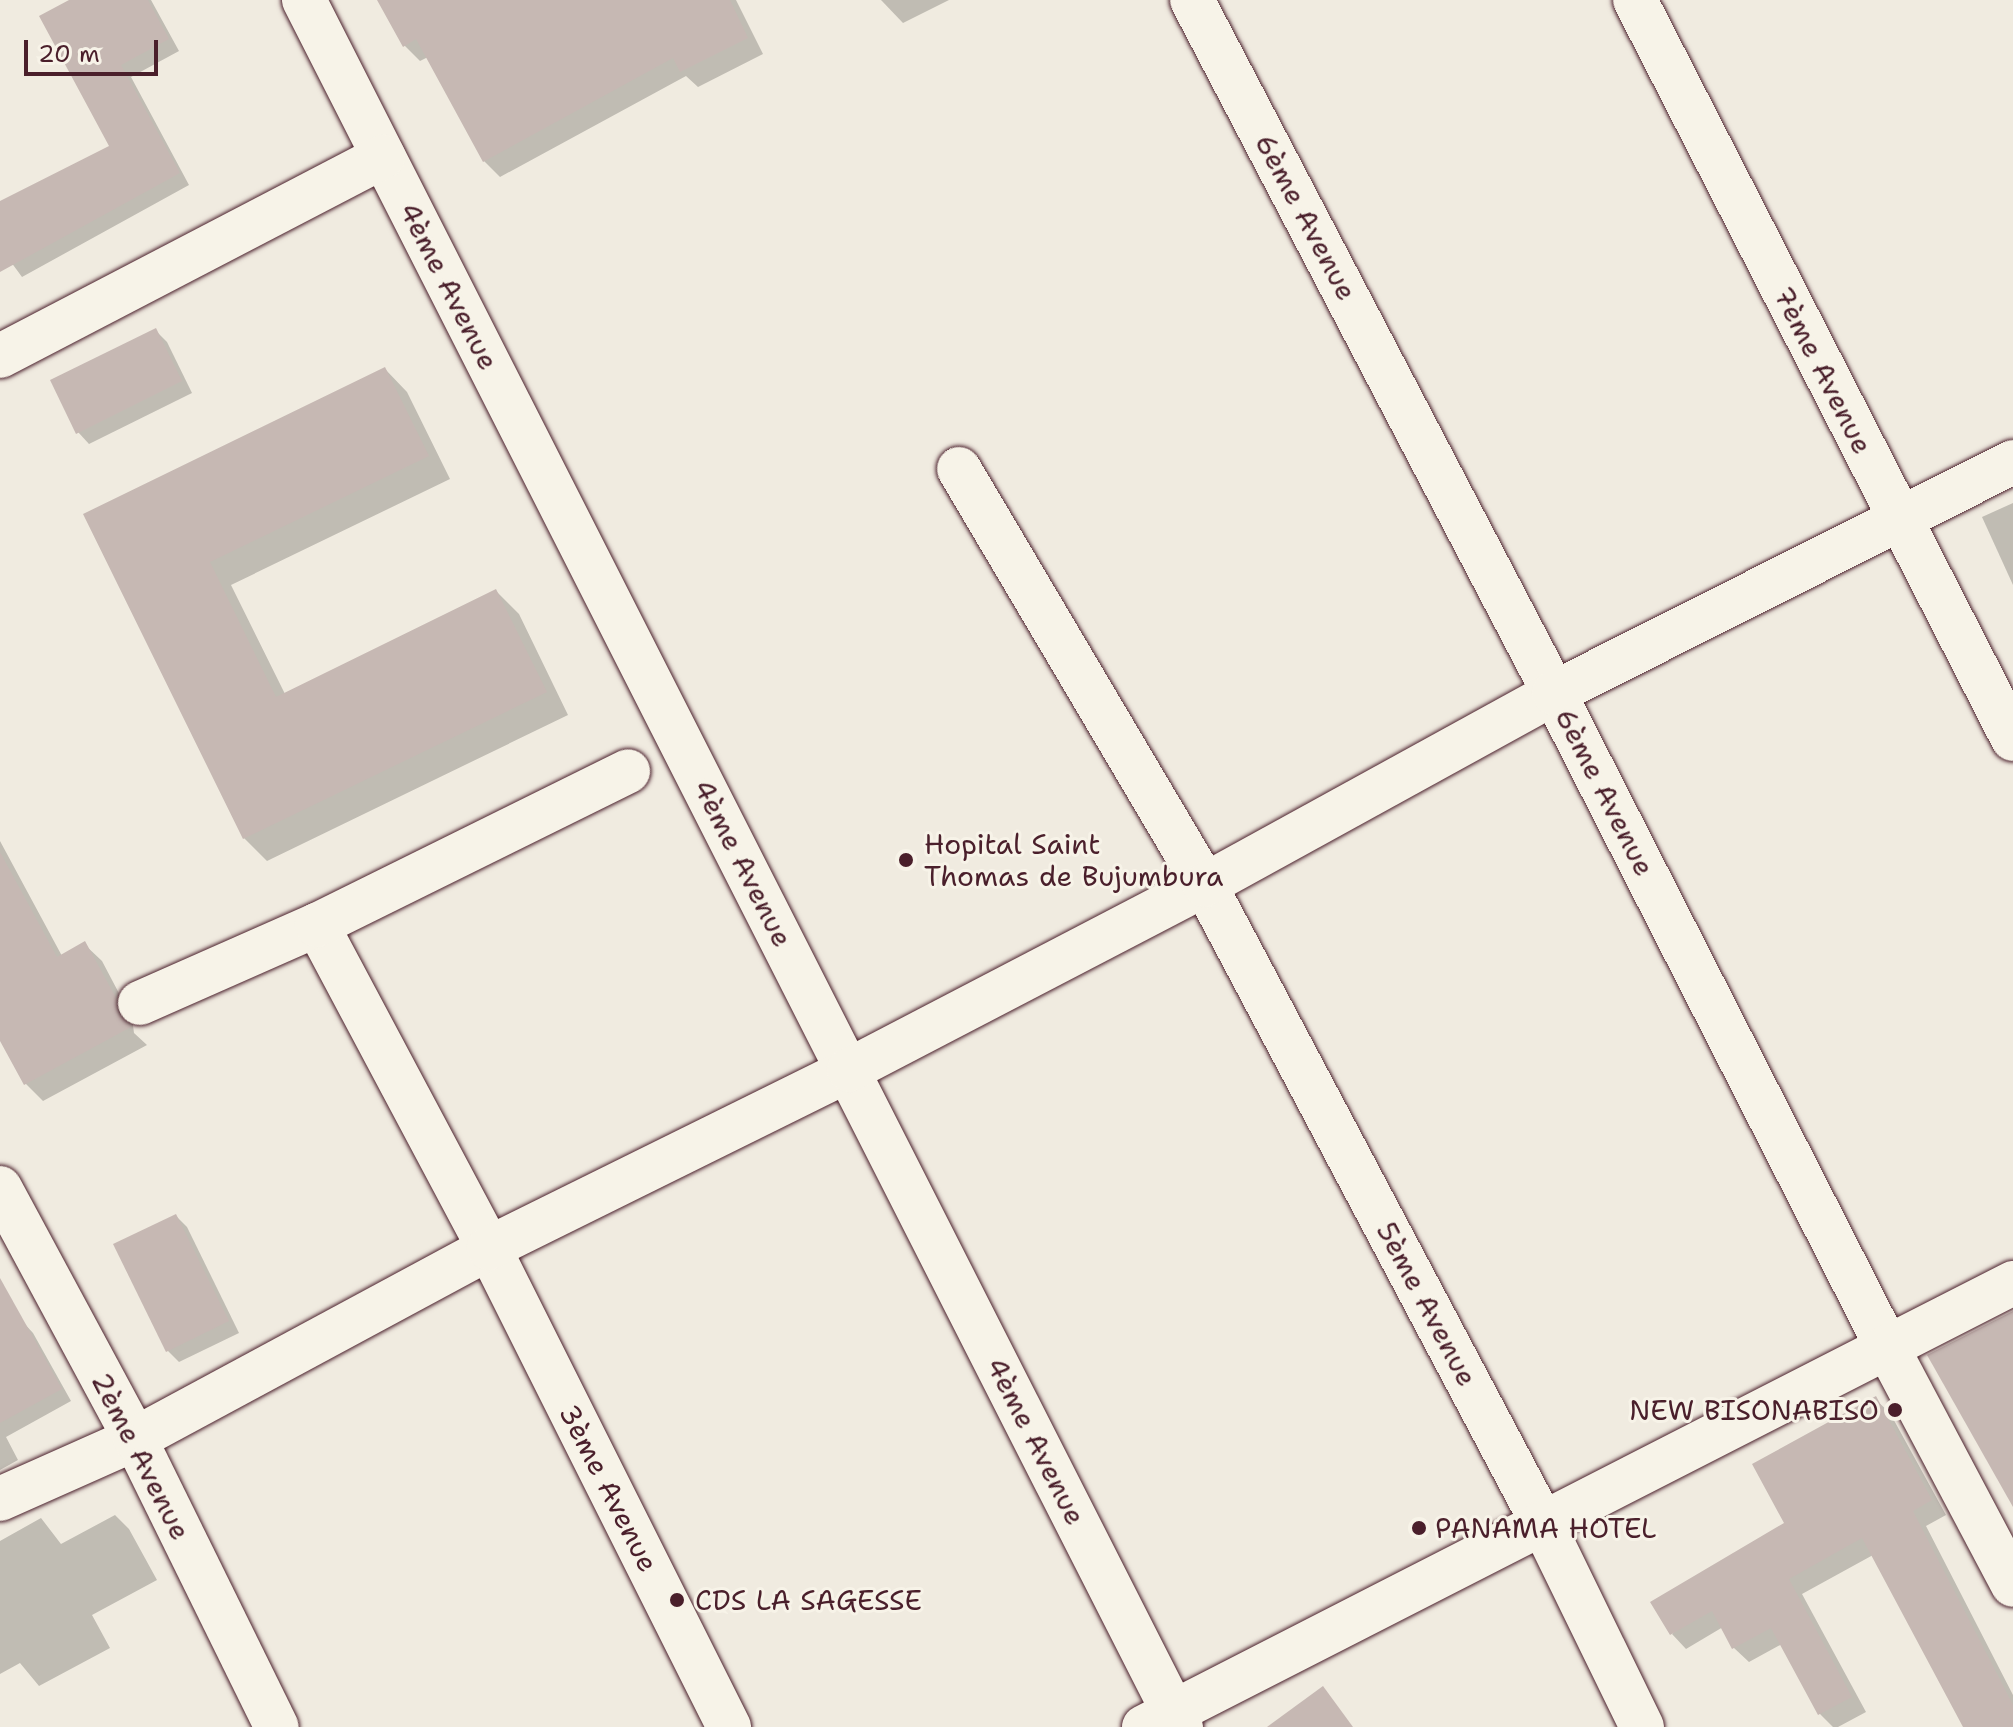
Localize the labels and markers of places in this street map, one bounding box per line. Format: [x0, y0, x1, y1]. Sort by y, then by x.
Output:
place label: Hopital Saint Thomas de Bujumbura [924, 827, 1223, 893]
marker: Hopital Saint Thomas de Bujumbura [895, 849, 917, 871]
place label: NEW BISONABISO [1629, 1393, 1879, 1427]
marker: NEW BISONABISO [1886, 1401, 1904, 1419]
place label: PANAMA HOTEL [1435, 1511, 1656, 1545]
marker: PANAMA HOTEL [1410, 1519, 1428, 1537]
place label: CDS LA SAGESSE [695, 1583, 922, 1617]
marker: CDS LA SAGESSE [666, 1589, 688, 1611]

